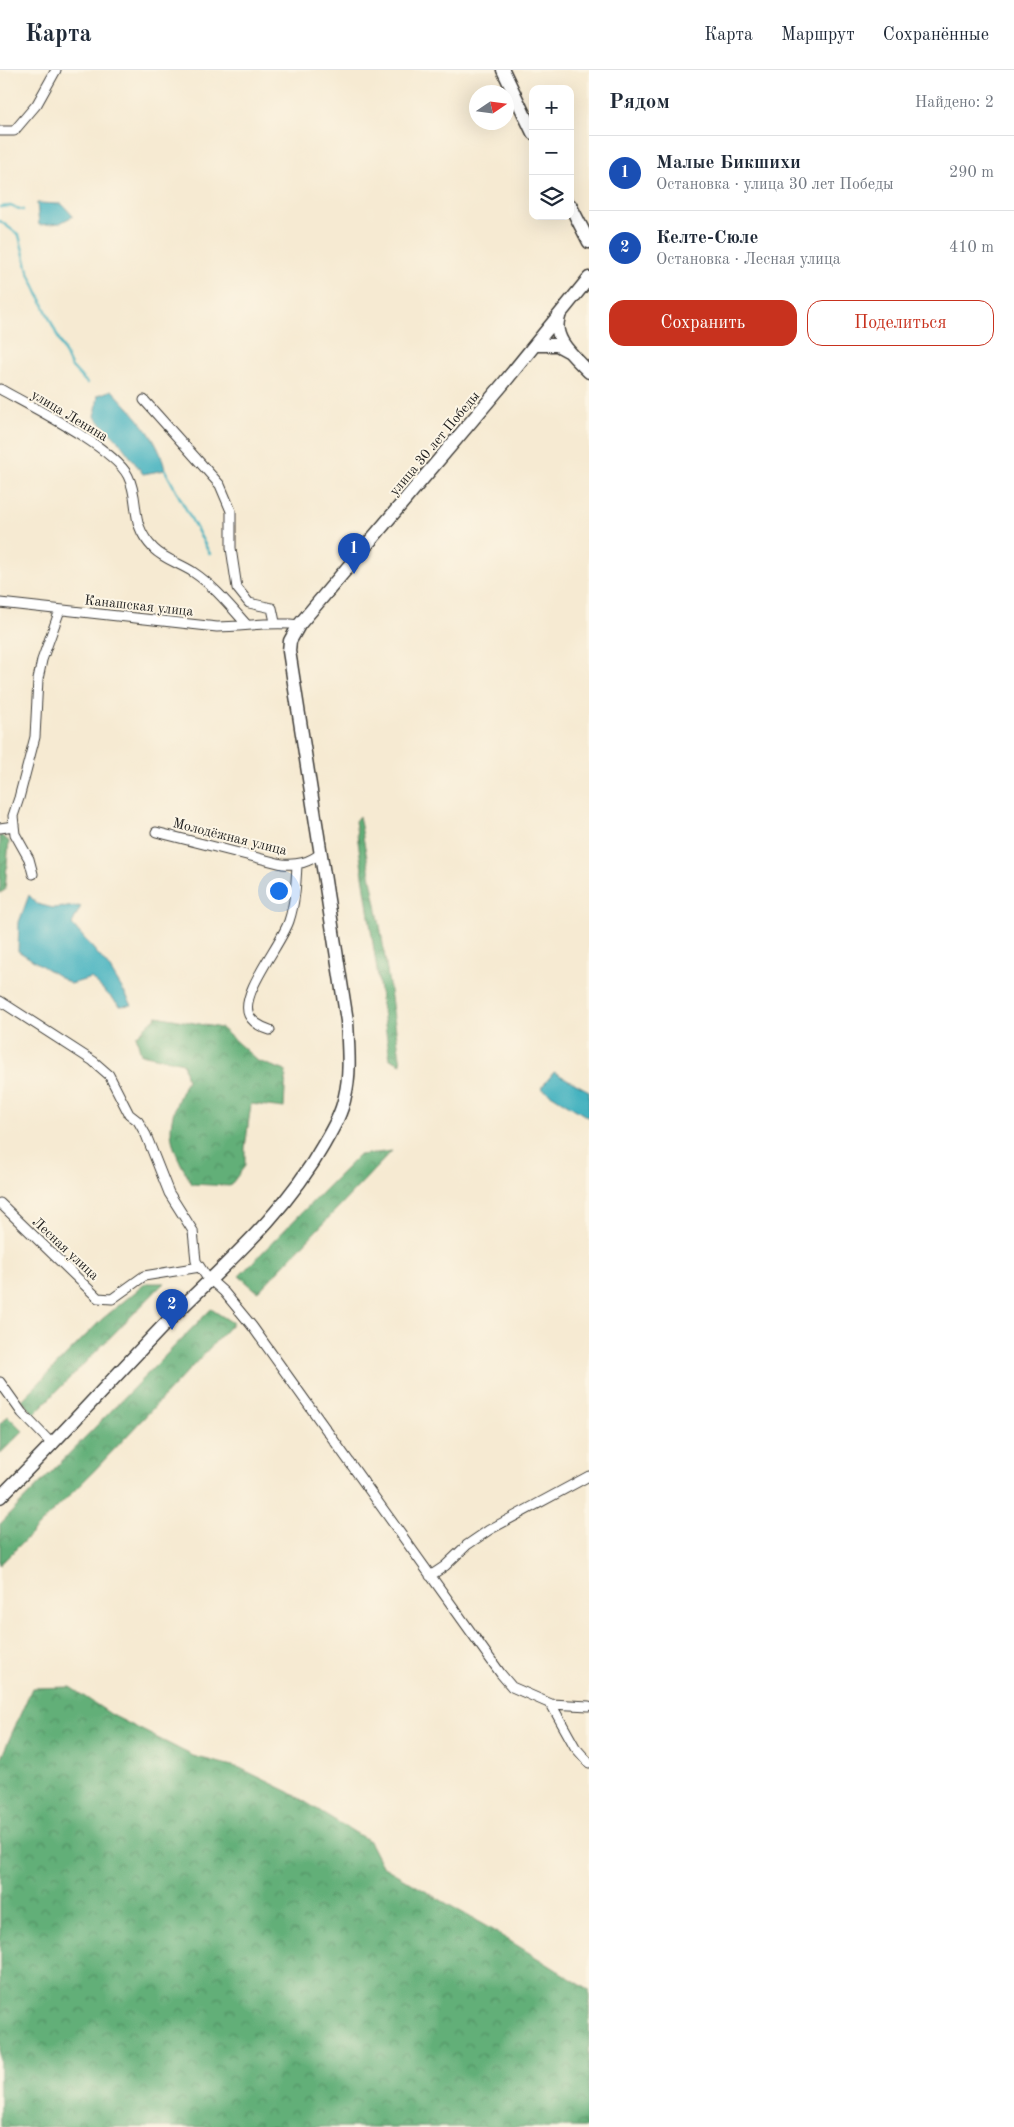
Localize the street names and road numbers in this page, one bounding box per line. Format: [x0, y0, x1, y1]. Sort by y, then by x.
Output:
street label: улица Ленина [29, 387, 110, 444]
street label: улица 30 лет Победы [387, 389, 482, 498]
street label: Канашская улица [84, 593, 194, 619]
street label: Молодёжная улица [171, 816, 288, 858]
street label: Лесная улица [29, 1215, 101, 1283]

